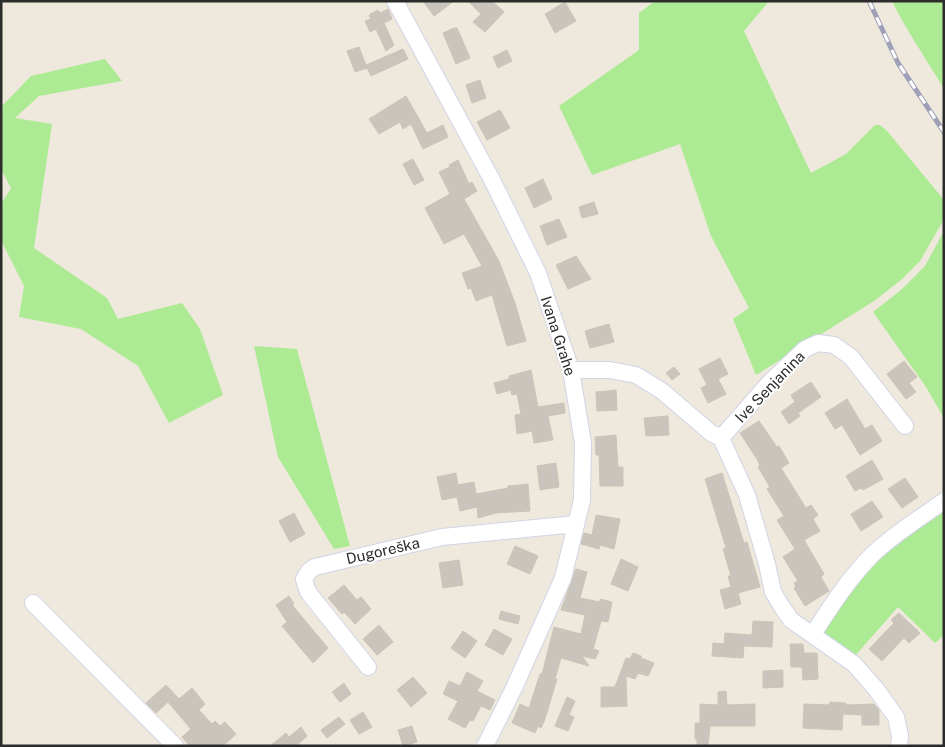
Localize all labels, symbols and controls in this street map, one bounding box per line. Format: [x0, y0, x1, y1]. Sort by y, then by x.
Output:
street label: Ivana Grahe [538, 294, 579, 378]
street label: Ive Senjanina [731, 347, 808, 426]
street label: Dugoreška [344, 534, 421, 567]

